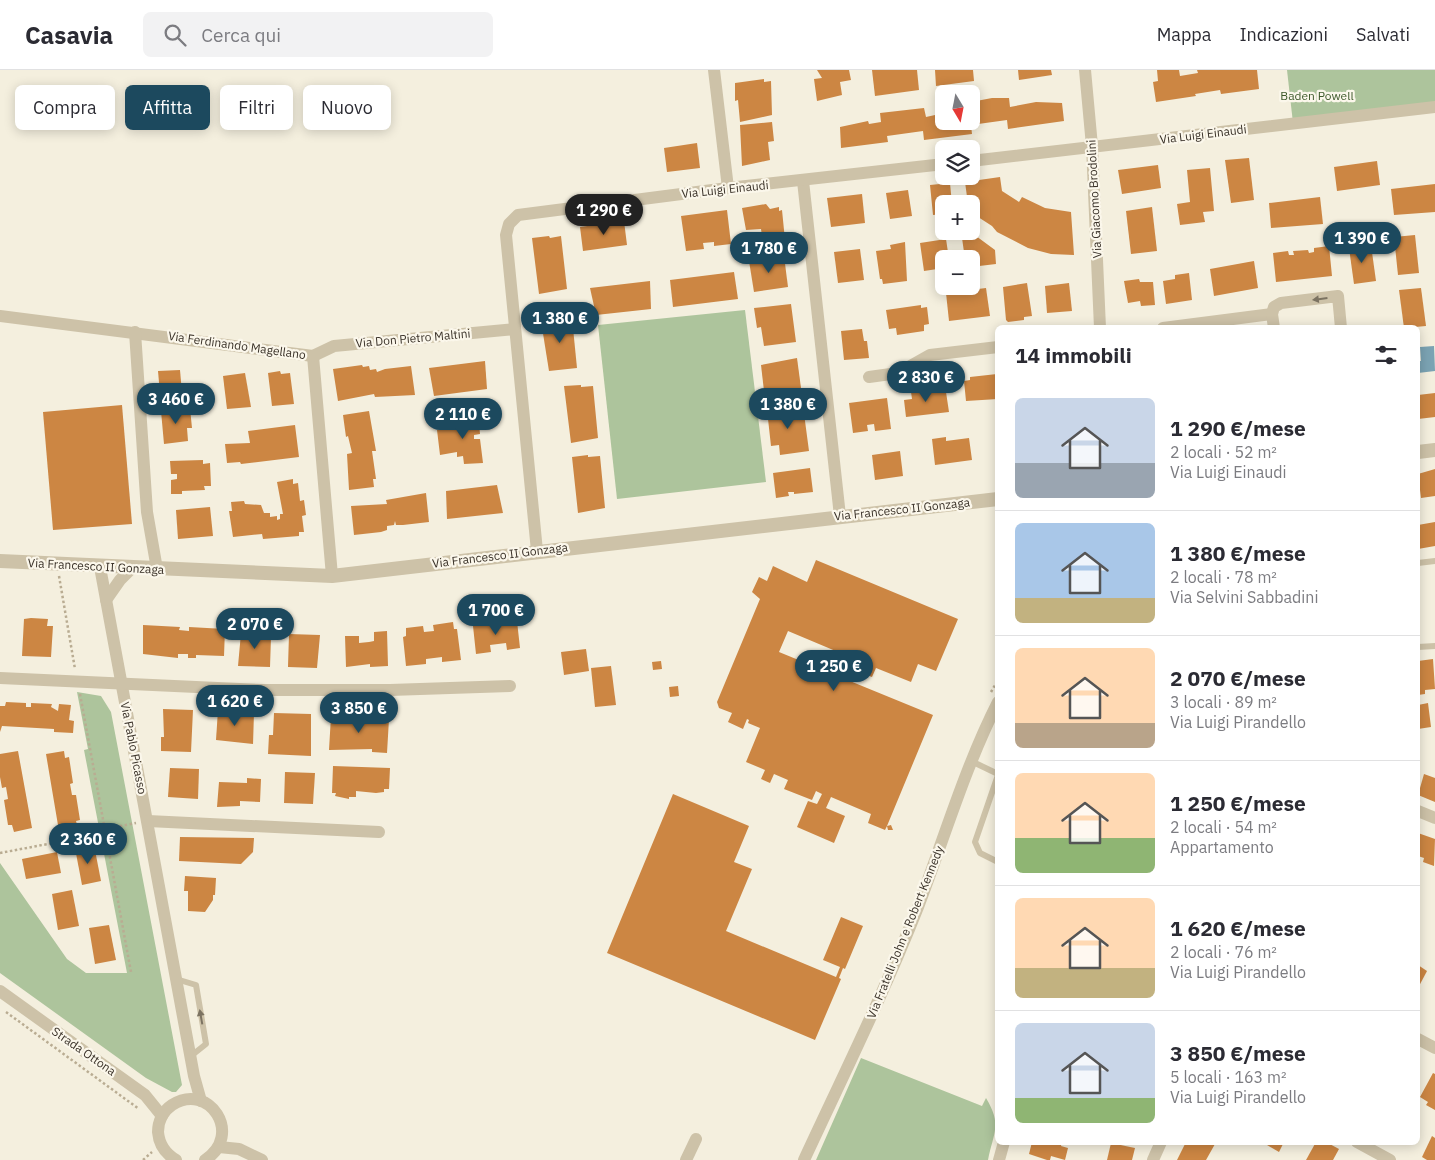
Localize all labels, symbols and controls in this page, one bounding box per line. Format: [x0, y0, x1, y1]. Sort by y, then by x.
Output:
search box [143, 12, 493, 57]
text: Casavia [25, 19, 113, 51]
icon: search [161, 21, 189, 49]
text: Cerca qui [201, 23, 281, 47]
text: Mappa [1157, 23, 1211, 46]
text: Indicazioni [1239, 23, 1328, 46]
text: Salvati [1356, 23, 1410, 46]
chip: Compra [15, 85, 115, 130]
chip: Affitta [125, 85, 210, 130]
chip: Filtri [220, 85, 293, 130]
chip: Nuovo [303, 85, 391, 130]
north arrow [935, 85, 980, 130]
map controls [935, 85, 980, 295]
park label: Baden Powell [1280, 88, 1354, 103]
street label: Via Luigi Einaudi [1159, 121, 1247, 147]
street label: Via Giacomo Brodolini [1083, 139, 1105, 259]
button: layers [935, 140, 980, 185]
street label: Via Luigi Einaudi [681, 177, 769, 201]
pin: 1 290 € [558, 194, 650, 236]
button: + [935, 195, 980, 240]
text: 1 290 € [576, 200, 632, 220]
pin: 1 390 € [1316, 222, 1408, 264]
text: 1 390 € [1334, 228, 1390, 248]
pin: 1 780 € [723, 232, 815, 274]
text: 1 780 € [741, 238, 797, 258]
button: − [935, 250, 980, 295]
one-way arrow [1312, 295, 1328, 303]
pin: 1 380 € [514, 302, 606, 344]
text: 1 380 € [532, 308, 588, 328]
street label: Via Don Pietro Maltini [355, 326, 471, 350]
street label: Via Ferdinando Magellano [167, 328, 307, 362]
text: 14 immobili [1015, 341, 1132, 369]
icon: filters [1372, 341, 1400, 369]
pin: 2 830 € [880, 360, 972, 403]
text: 2 830 € [898, 367, 954, 387]
pin: 3 460 € [130, 382, 222, 425]
pin: 1 380 € [742, 388, 834, 430]
text: 3 460 € [148, 389, 204, 409]
text: 1 380 € [760, 394, 816, 414]
pin: 2 110 € [417, 398, 509, 440]
text: 2 110 € [435, 404, 491, 424]
text: 1 290 €/mese [1170, 414, 1306, 442]
icon: home [1055, 418, 1115, 478]
text: 2 locali · 52 m² [1170, 442, 1277, 462]
text: Via Luigi Einaudi [1170, 462, 1287, 482]
street label: Via Francesco II Gonzaga [833, 494, 971, 524]
street label: Via Francesco II Gonzaga [431, 539, 569, 571]
text: 1 380 €/mese [1170, 539, 1306, 567]
icon: home [1055, 543, 1115, 603]
street label: Via Francesco II Gonzaga [27, 555, 165, 577]
text: 2 locali · 78 m² [1170, 567, 1277, 587]
text: Via Selvini Sabbadini [1170, 587, 1318, 607]
pin: 1 700 € [450, 594, 542, 636]
text: 1 700 € [468, 600, 524, 620]
pin: 2 070 € [209, 608, 301, 650]
text: 2 070 € [227, 614, 283, 634]
pin: 1 250 € [788, 650, 880, 692]
text: 1 250 € [806, 656, 862, 676]
text: 2 070 €/mese [1170, 664, 1306, 692]
icon: home [1055, 668, 1115, 728]
pin: 1 620 € [189, 684, 281, 727]
text: 1 620 € [207, 691, 263, 711]
pin: 3 850 € [313, 692, 405, 734]
text: 3 locali · 89 m² [1170, 692, 1277, 712]
text: 3 850 € [331, 698, 387, 718]
street label: Via Pablo Picasso [118, 700, 150, 796]
text: Via Luigi Pirandello [1170, 712, 1306, 732]
text: 1 250 €/mese [1170, 789, 1306, 817]
icon: home [1055, 793, 1115, 853]
text: 2 locali · 54 m² [1170, 817, 1277, 837]
pin: 2 360 € [42, 822, 134, 865]
text: 2 360 € [60, 829, 116, 849]
text: Appartamento [1170, 837, 1274, 857]
street label: Via Fratelli John e Robert Kennedy [863, 843, 947, 1021]
text: 1 620 €/mese [1170, 914, 1306, 942]
icon: home [1055, 918, 1115, 978]
text: 2 locali · 76 m² [1170, 942, 1277, 962]
text: Via Luigi Pirandello [1170, 962, 1306, 982]
one-way arrow [197, 1008, 205, 1024]
street label: Strada Ottona [49, 1023, 119, 1079]
text: 3 850 €/mese [1170, 1039, 1306, 1067]
icon: home [1055, 1043, 1115, 1103]
text: 5 locali · 163 m² [1170, 1067, 1286, 1087]
text: Via Luigi Pirandello [1170, 1087, 1306, 1107]

